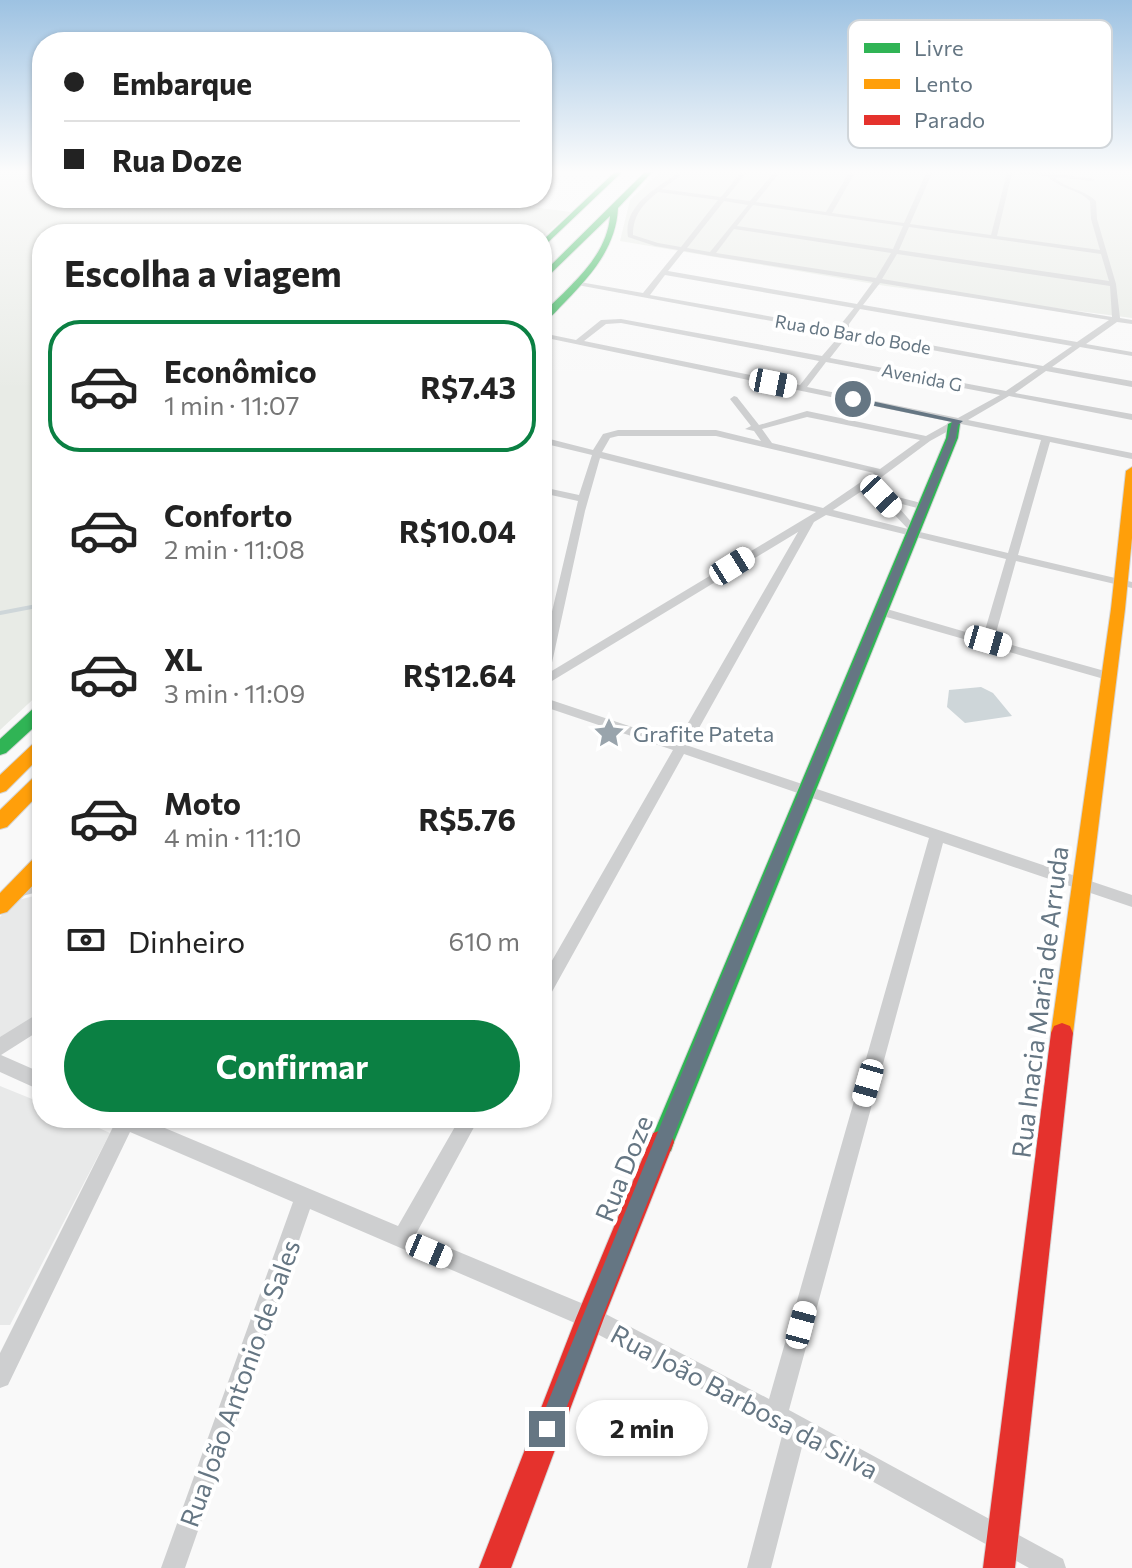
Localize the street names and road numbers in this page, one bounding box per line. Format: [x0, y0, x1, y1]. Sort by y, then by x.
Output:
street label: Rua do Bar do Bode [773, 309, 933, 359]
street label: Avenida G [880, 358, 964, 396]
street label: Rua Inacia Maria de Arruda [1005, 844, 1073, 1160]
street label: Rua Doze [588, 1110, 658, 1226]
street label: Rua João Antonio de Sales [173, 1235, 305, 1531]
street label: Rua João Barbosa da Silva [606, 1317, 884, 1485]

